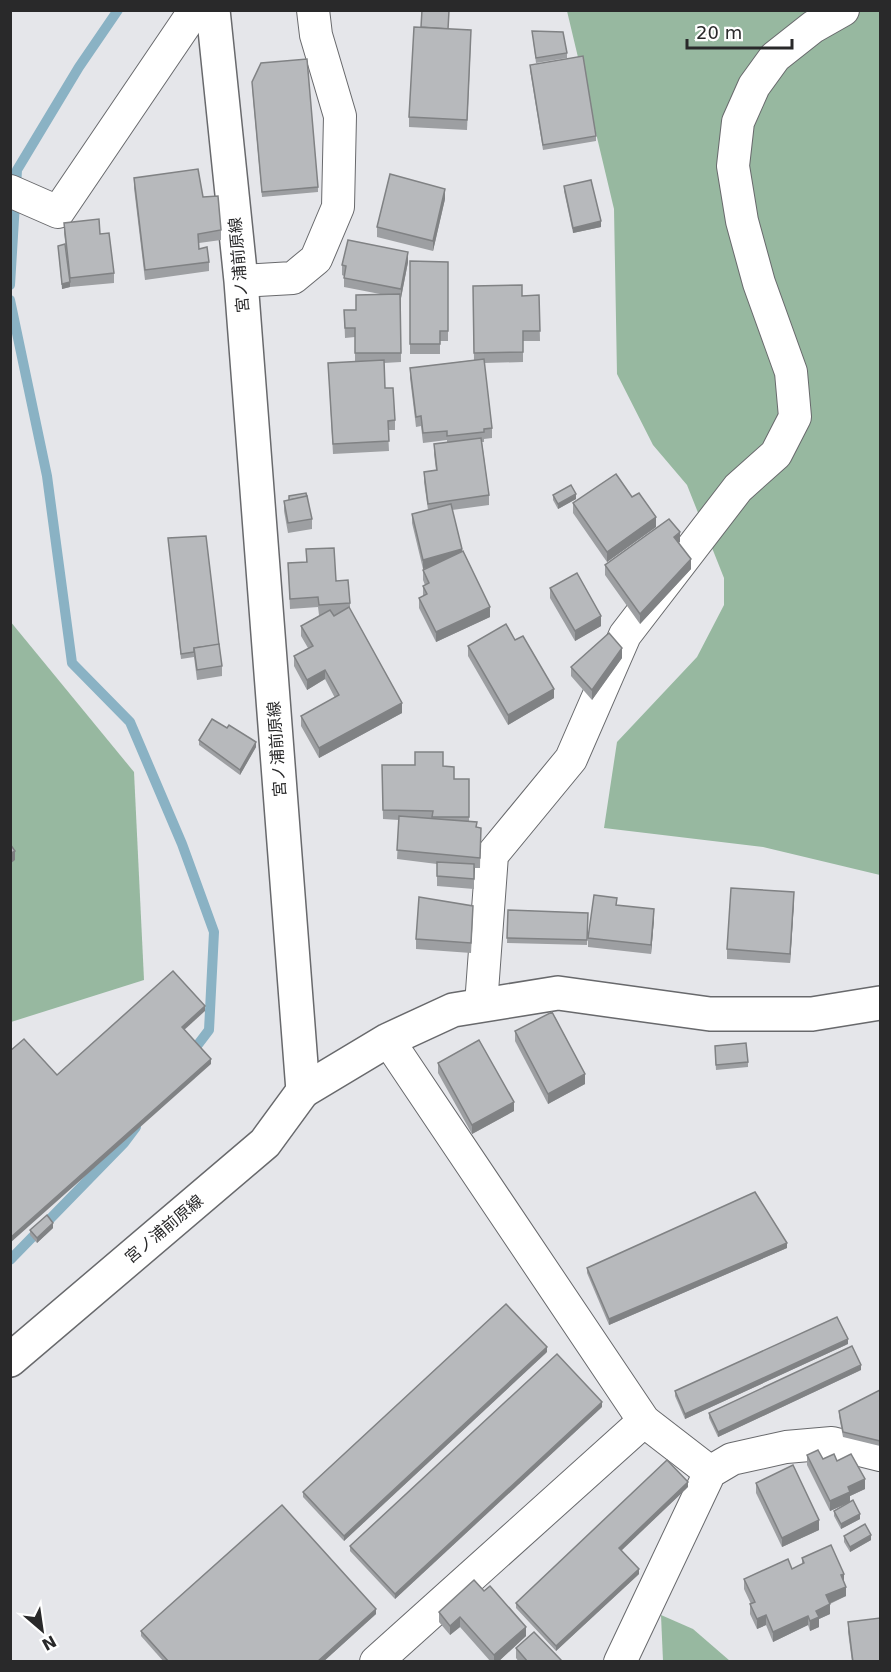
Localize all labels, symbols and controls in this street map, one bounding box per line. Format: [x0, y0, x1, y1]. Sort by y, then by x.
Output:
scale bar [687, 12, 792, 50]
text: 20 m [696, 22, 742, 43]
street label: 宮ノ浦前原線 [225, 216, 253, 314]
street label: 宮ノ浦前原線 [264, 700, 290, 798]
street label: 宮ノ浦前原線 [121, 1191, 207, 1267]
north arrow [12, 1600, 72, 1660]
text: N [39, 1631, 59, 1654]

